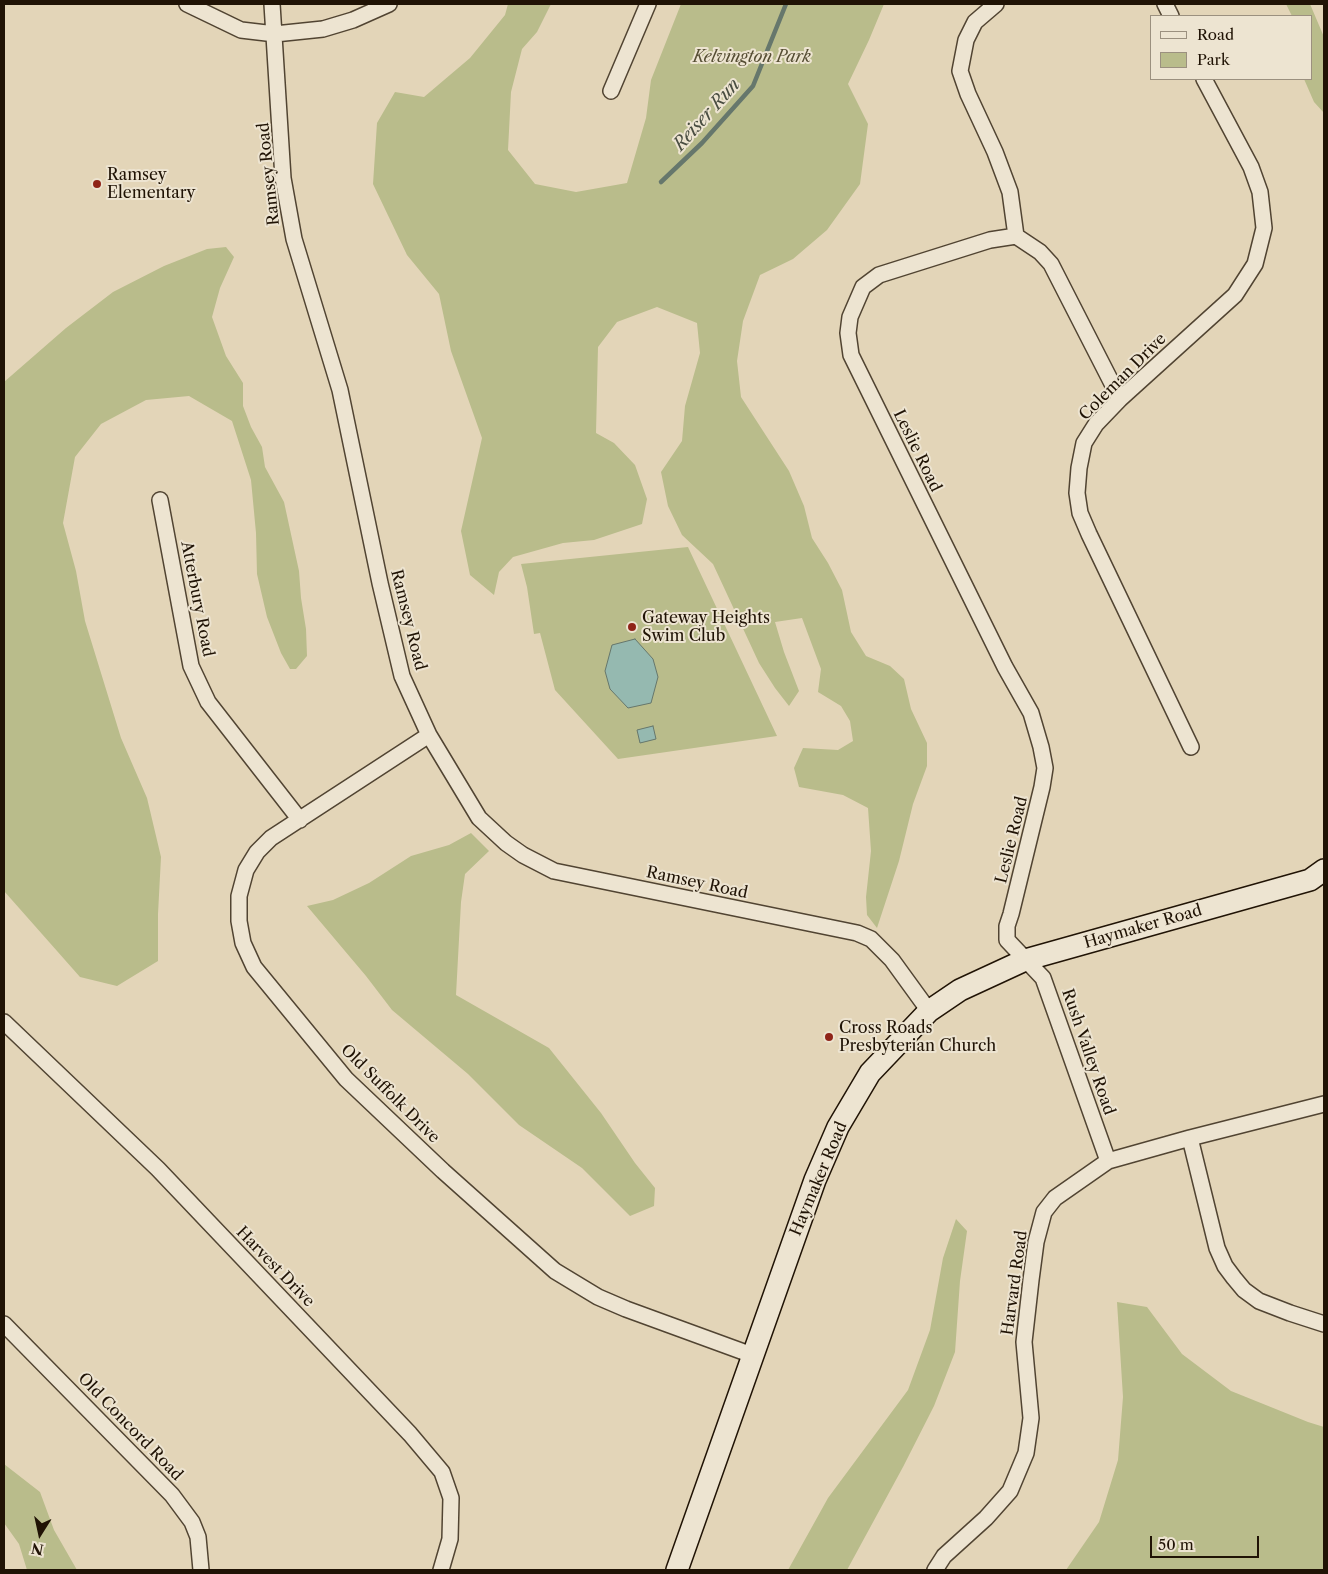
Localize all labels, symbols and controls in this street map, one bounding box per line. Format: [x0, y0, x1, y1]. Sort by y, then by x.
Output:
legend [1150, 15, 1313, 80]
text: Road [1197, 25, 1234, 44]
park label: Kelvington Park [693, 47, 811, 67]
text: Park [1197, 50, 1230, 69]
water label: Reiser Run [669, 75, 745, 155]
street label: Ramsey Road [254, 122, 284, 226]
place label: Ramsey Elementary [107, 165, 195, 203]
marker: Ramsey Elementary [91, 178, 103, 190]
street label: Coleman Drive [1076, 330, 1170, 424]
street label: Leslie Road [889, 407, 945, 495]
street label: Atterbury Road [176, 539, 218, 659]
street label: Ramsey Road [386, 568, 430, 672]
place label: Gateway Heights Swim Club [642, 608, 770, 646]
marker: Gateway Heights Swim Club [626, 621, 638, 633]
street label: Leslie Road [992, 795, 1032, 885]
street label: Ramsey Road [644, 863, 750, 903]
street label: Haymaker Road [1082, 901, 1204, 953]
street label: Rush Valley Road [1057, 986, 1119, 1118]
place label: Cross Roads Presbyterian Church [839, 1018, 996, 1056]
marker: Cross Roads Presbyterian Church [823, 1031, 835, 1043]
street label: Old Suffolk Drive [337, 1041, 443, 1147]
street label: Haymaker Road [786, 1119, 852, 1239]
street label: Harvest Drive [232, 1223, 318, 1311]
street label: Harvard Road [998, 1229, 1032, 1337]
street label: Old Concord Road [74, 1369, 186, 1485]
north arrow [15, 1509, 65, 1559]
scale bar [1153, 1526, 1262, 1558]
text: 50 m [1158, 1535, 1194, 1554]
text: N [30, 1539, 45, 1559]

